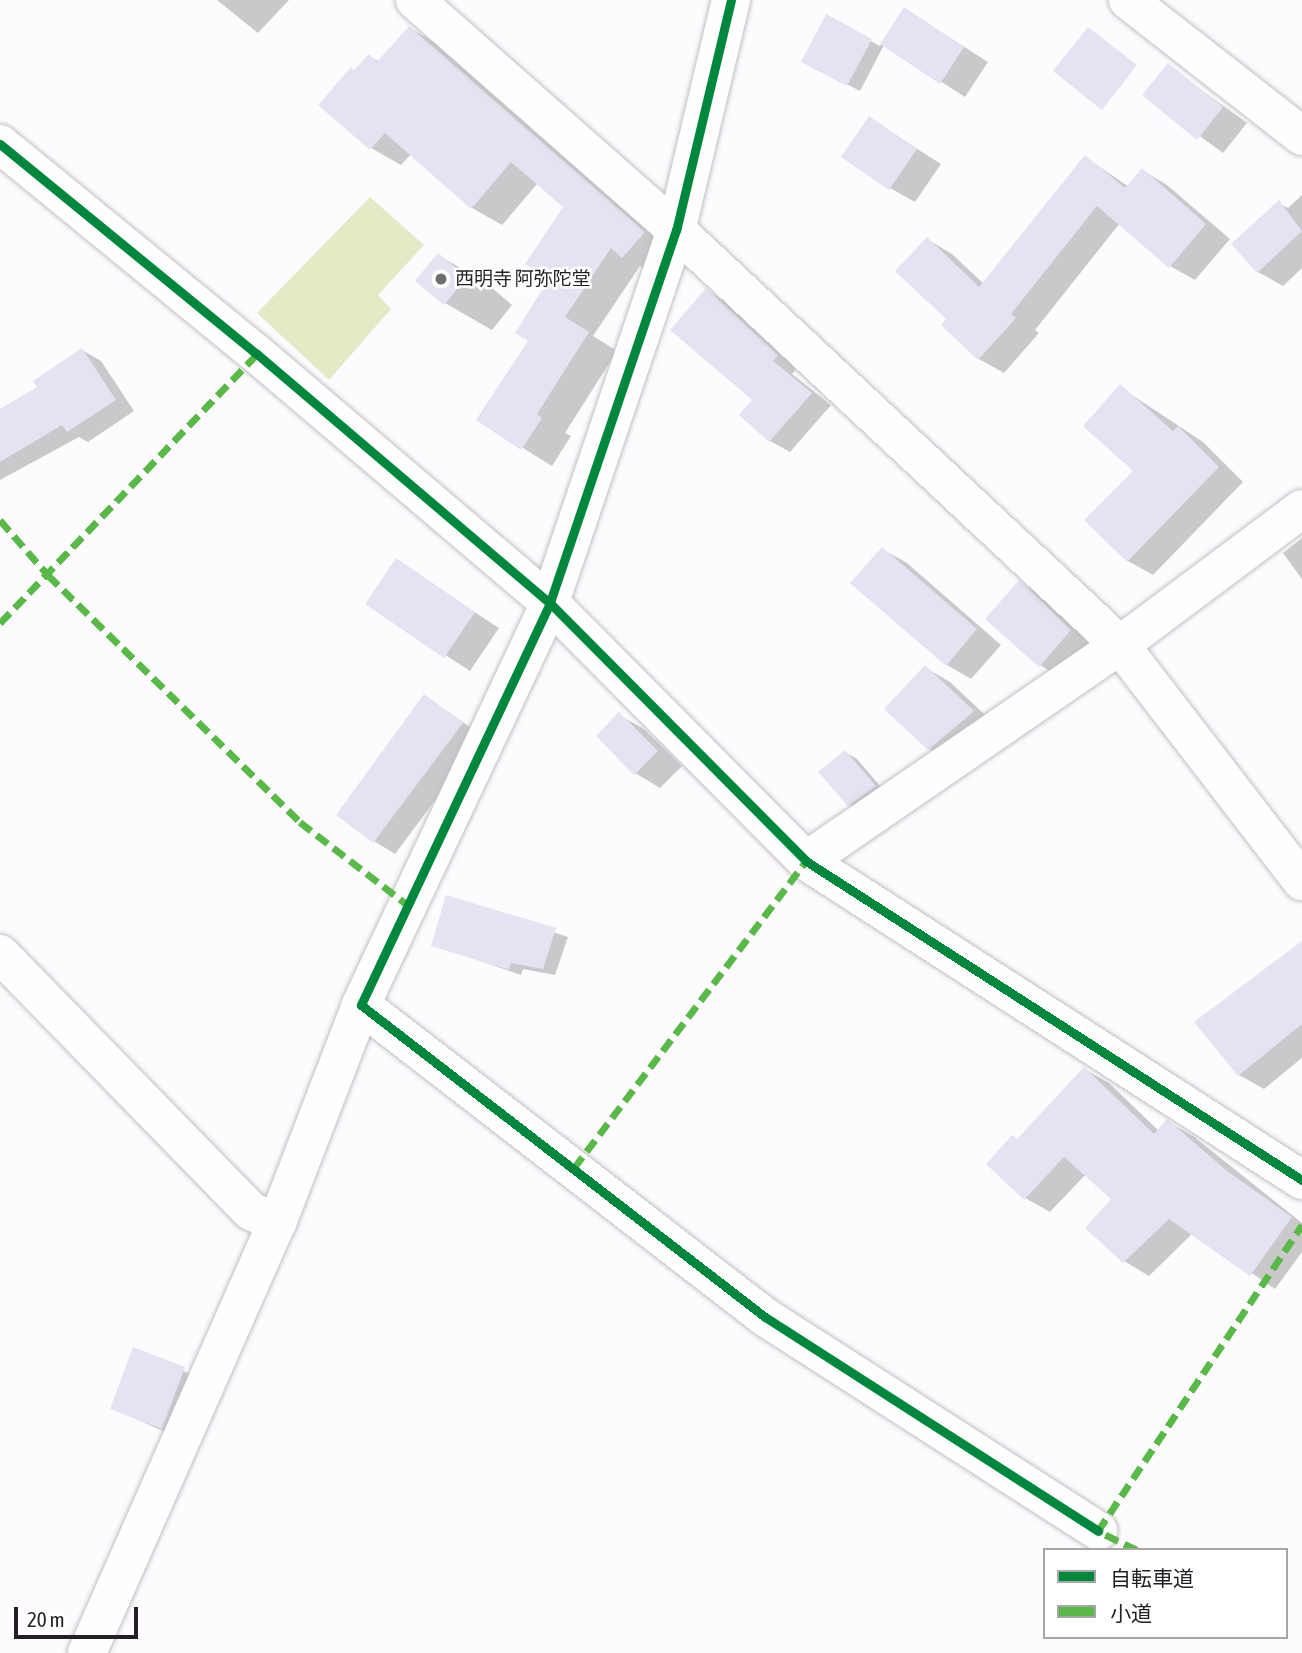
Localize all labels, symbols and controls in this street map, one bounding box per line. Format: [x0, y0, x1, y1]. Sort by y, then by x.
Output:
place label: 西明寺 阿弥陀堂 [455, 268, 591, 290]
marker: 西明寺 阿弥陀堂 [433, 271, 449, 287]
legend [1043, 1548, 1288, 1639]
text: 自転車道 [1110, 1566, 1194, 1590]
scale bar [18, 1594, 142, 1638]
text: 小道 [1110, 1601, 1152, 1625]
text: 20 m [27, 1607, 65, 1631]

